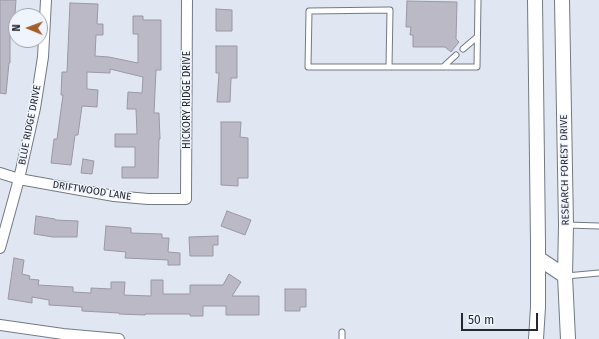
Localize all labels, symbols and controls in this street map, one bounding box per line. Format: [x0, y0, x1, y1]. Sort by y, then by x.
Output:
north arrow [8, 8, 48, 48]
text: N [10, 24, 23, 32]
street label: HICKORY RIDGE DRIVE [181, 51, 193, 149]
street label: BLUE RIDGE DRIVE [16, 84, 44, 166]
street label: RESEARCH FOREST DRIVE [558, 114, 572, 226]
street label: DRIFTWOOD LANE [52, 179, 132, 203]
scale bar [463, 305, 540, 331]
text: 50 m [468, 313, 494, 327]

